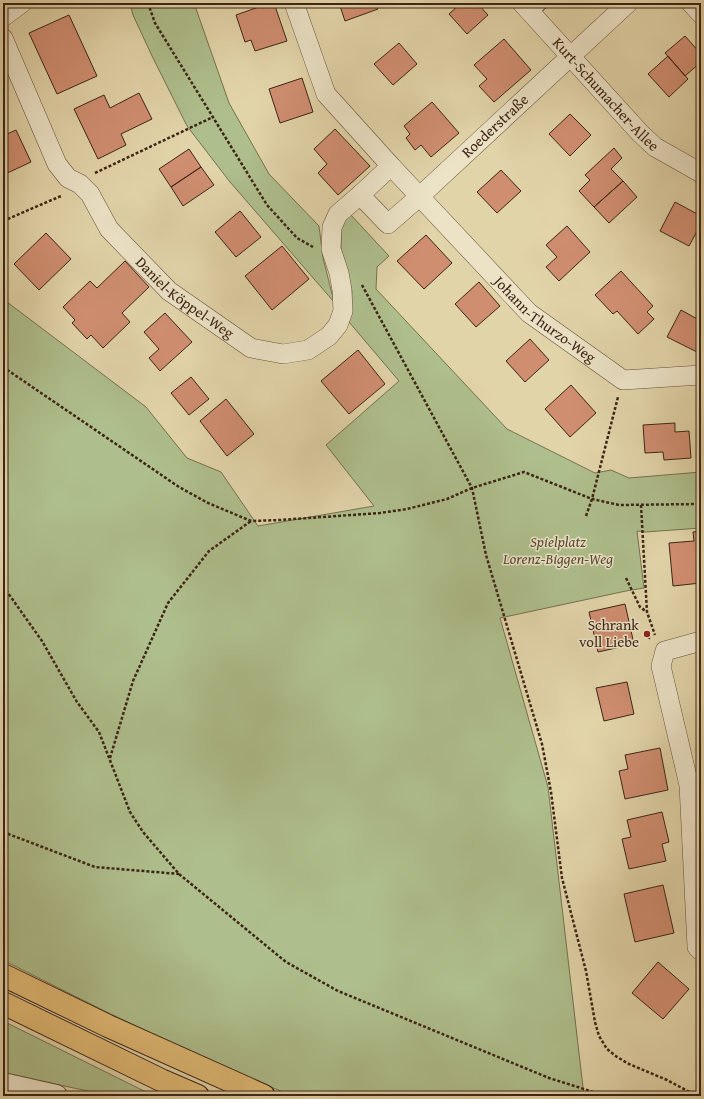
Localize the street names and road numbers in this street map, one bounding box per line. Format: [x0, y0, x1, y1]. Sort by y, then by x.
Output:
street label: Kurt-Schumacher-Allee [548, 33, 664, 156]
street label: Roederstraße [457, 89, 533, 162]
street label: Daniel-Köppel-Weg [131, 252, 239, 343]
street label: Johann-Thurzo-Weg [488, 270, 601, 368]

